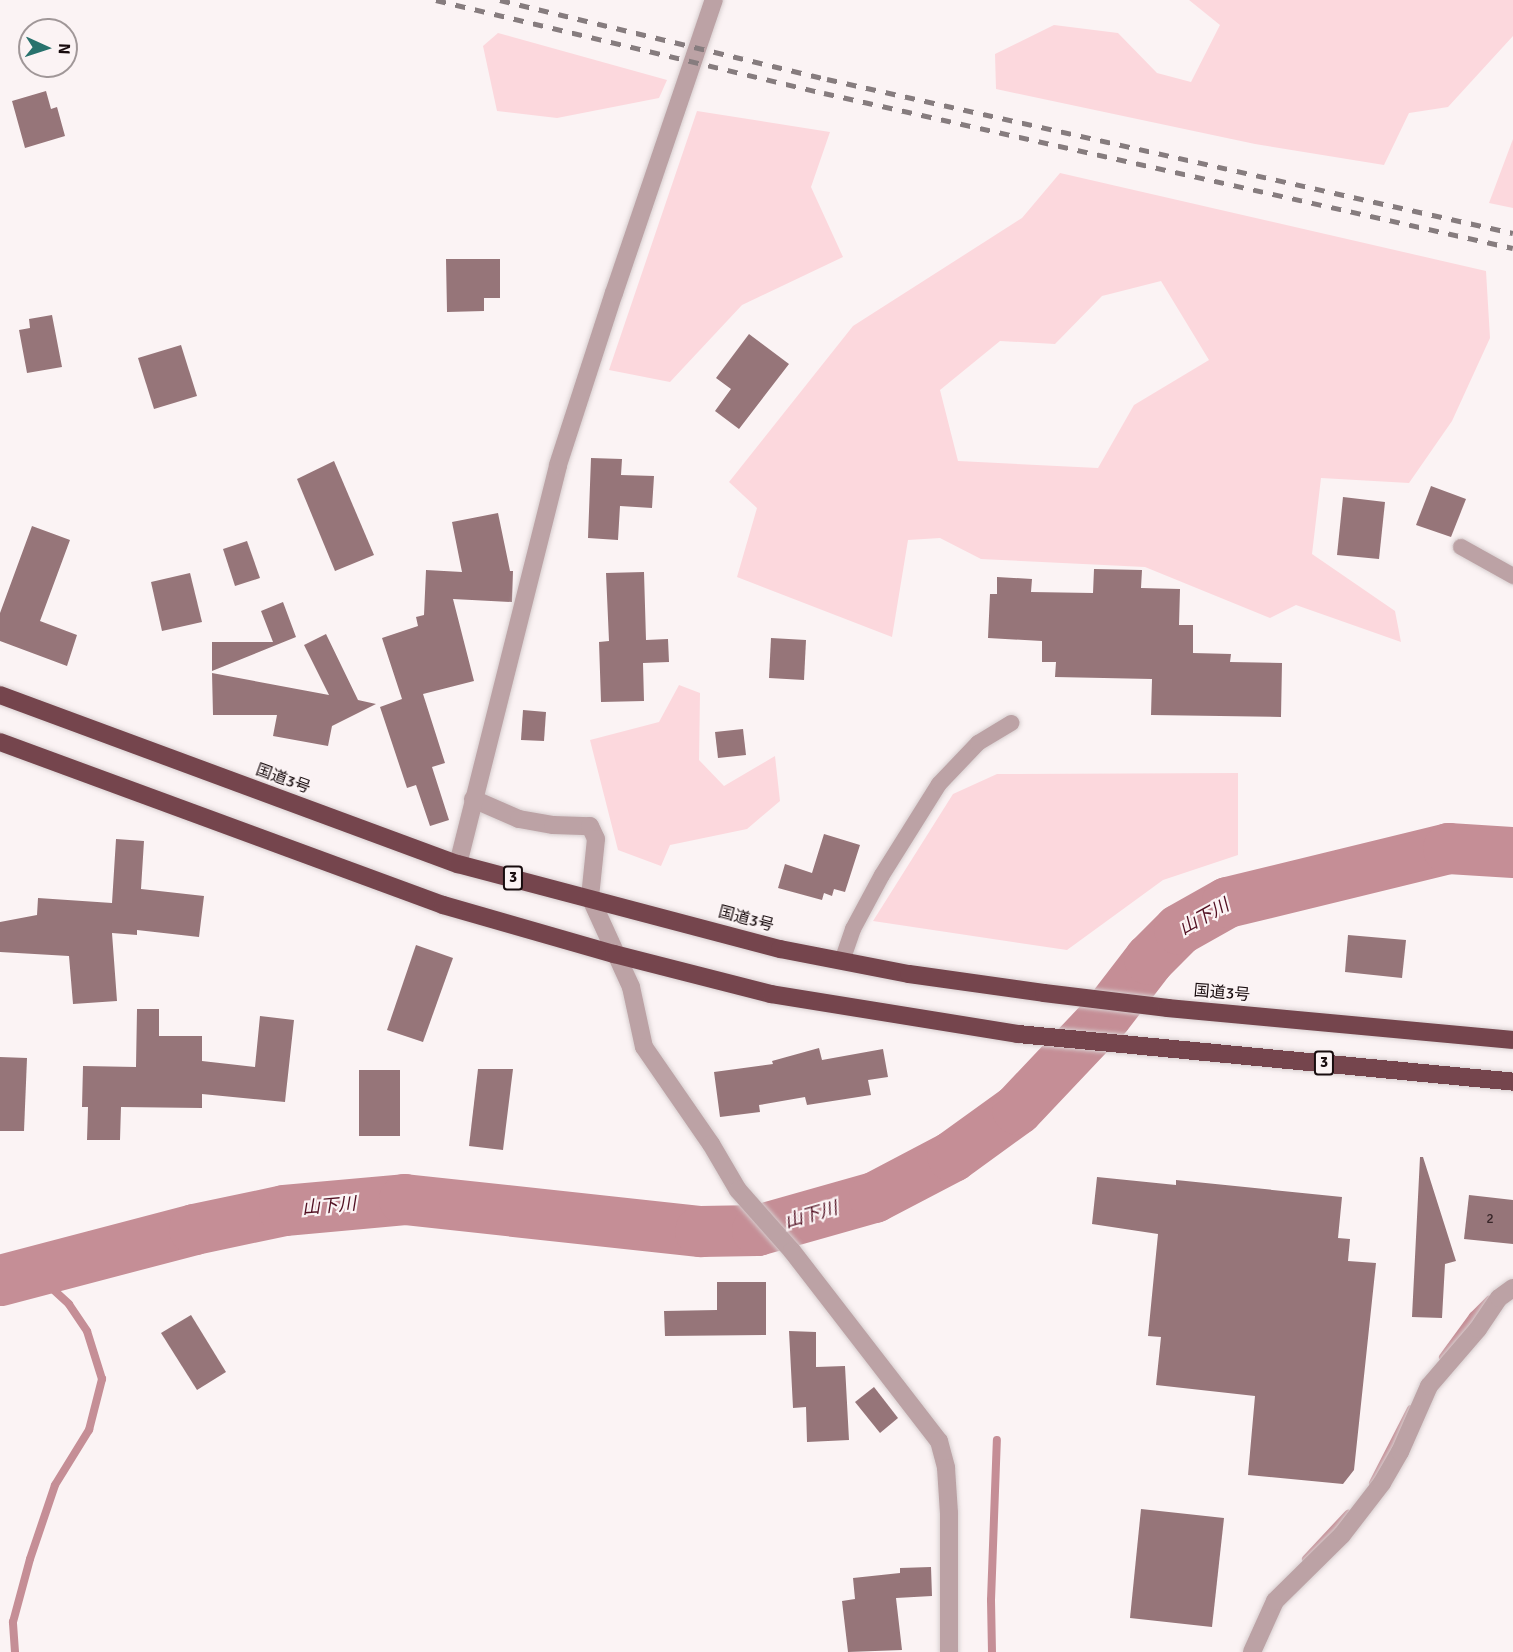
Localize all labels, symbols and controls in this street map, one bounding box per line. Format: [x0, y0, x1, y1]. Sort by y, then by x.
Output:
north arrow [18, 18, 78, 78]
text: N [54, 43, 74, 55]
street label: 国道3号 [253, 760, 313, 798]
road number: 3 [502, 866, 524, 890]
water label: 山下川 [1175, 894, 1233, 940]
street label: 国道3号 [716, 902, 776, 936]
street label: 国道3号 [1193, 981, 1251, 1005]
road number: 3 [1314, 1051, 1334, 1075]
water label: 山下川 [301, 1193, 357, 1219]
water label: 山下川 [782, 1197, 840, 1233]
house number: 2 [1486, 1211, 1494, 1227]

